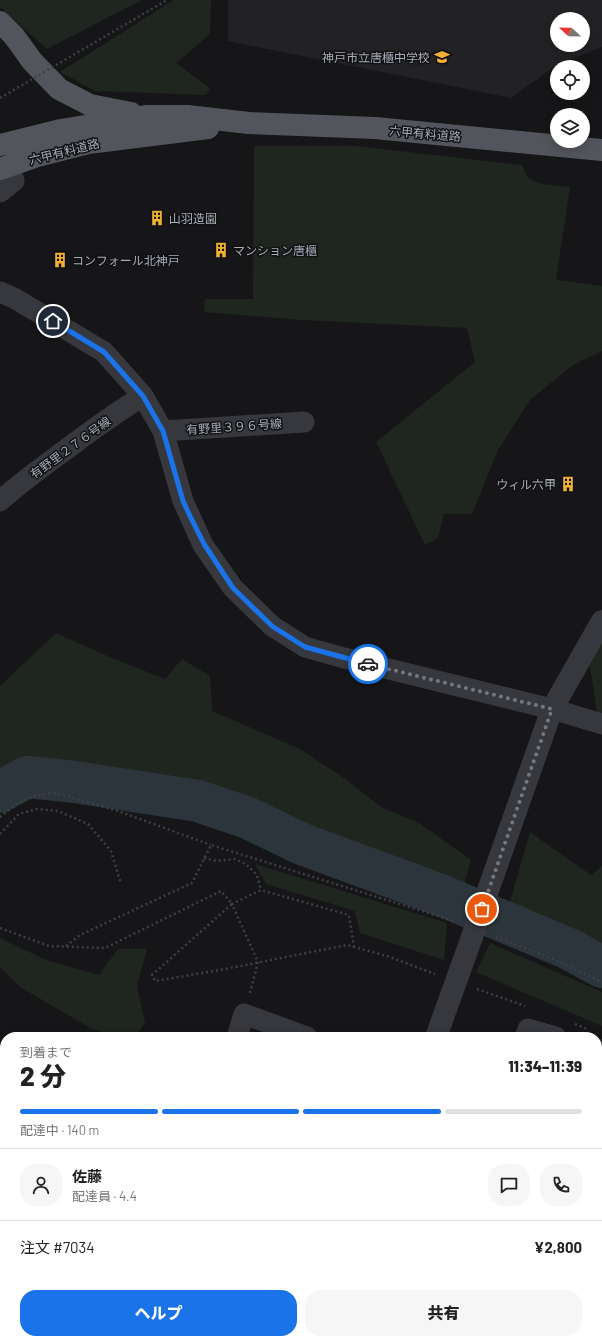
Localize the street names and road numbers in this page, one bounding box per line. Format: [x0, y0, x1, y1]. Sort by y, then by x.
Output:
street label: 六甲有料道路 [389, 123, 461, 143]
street label: 六甲有料道路 [27, 135, 101, 167]
street label: 有野里２７６号線 [27, 413, 113, 481]
street label: 有野里３９６号線 [186, 416, 282, 436]

